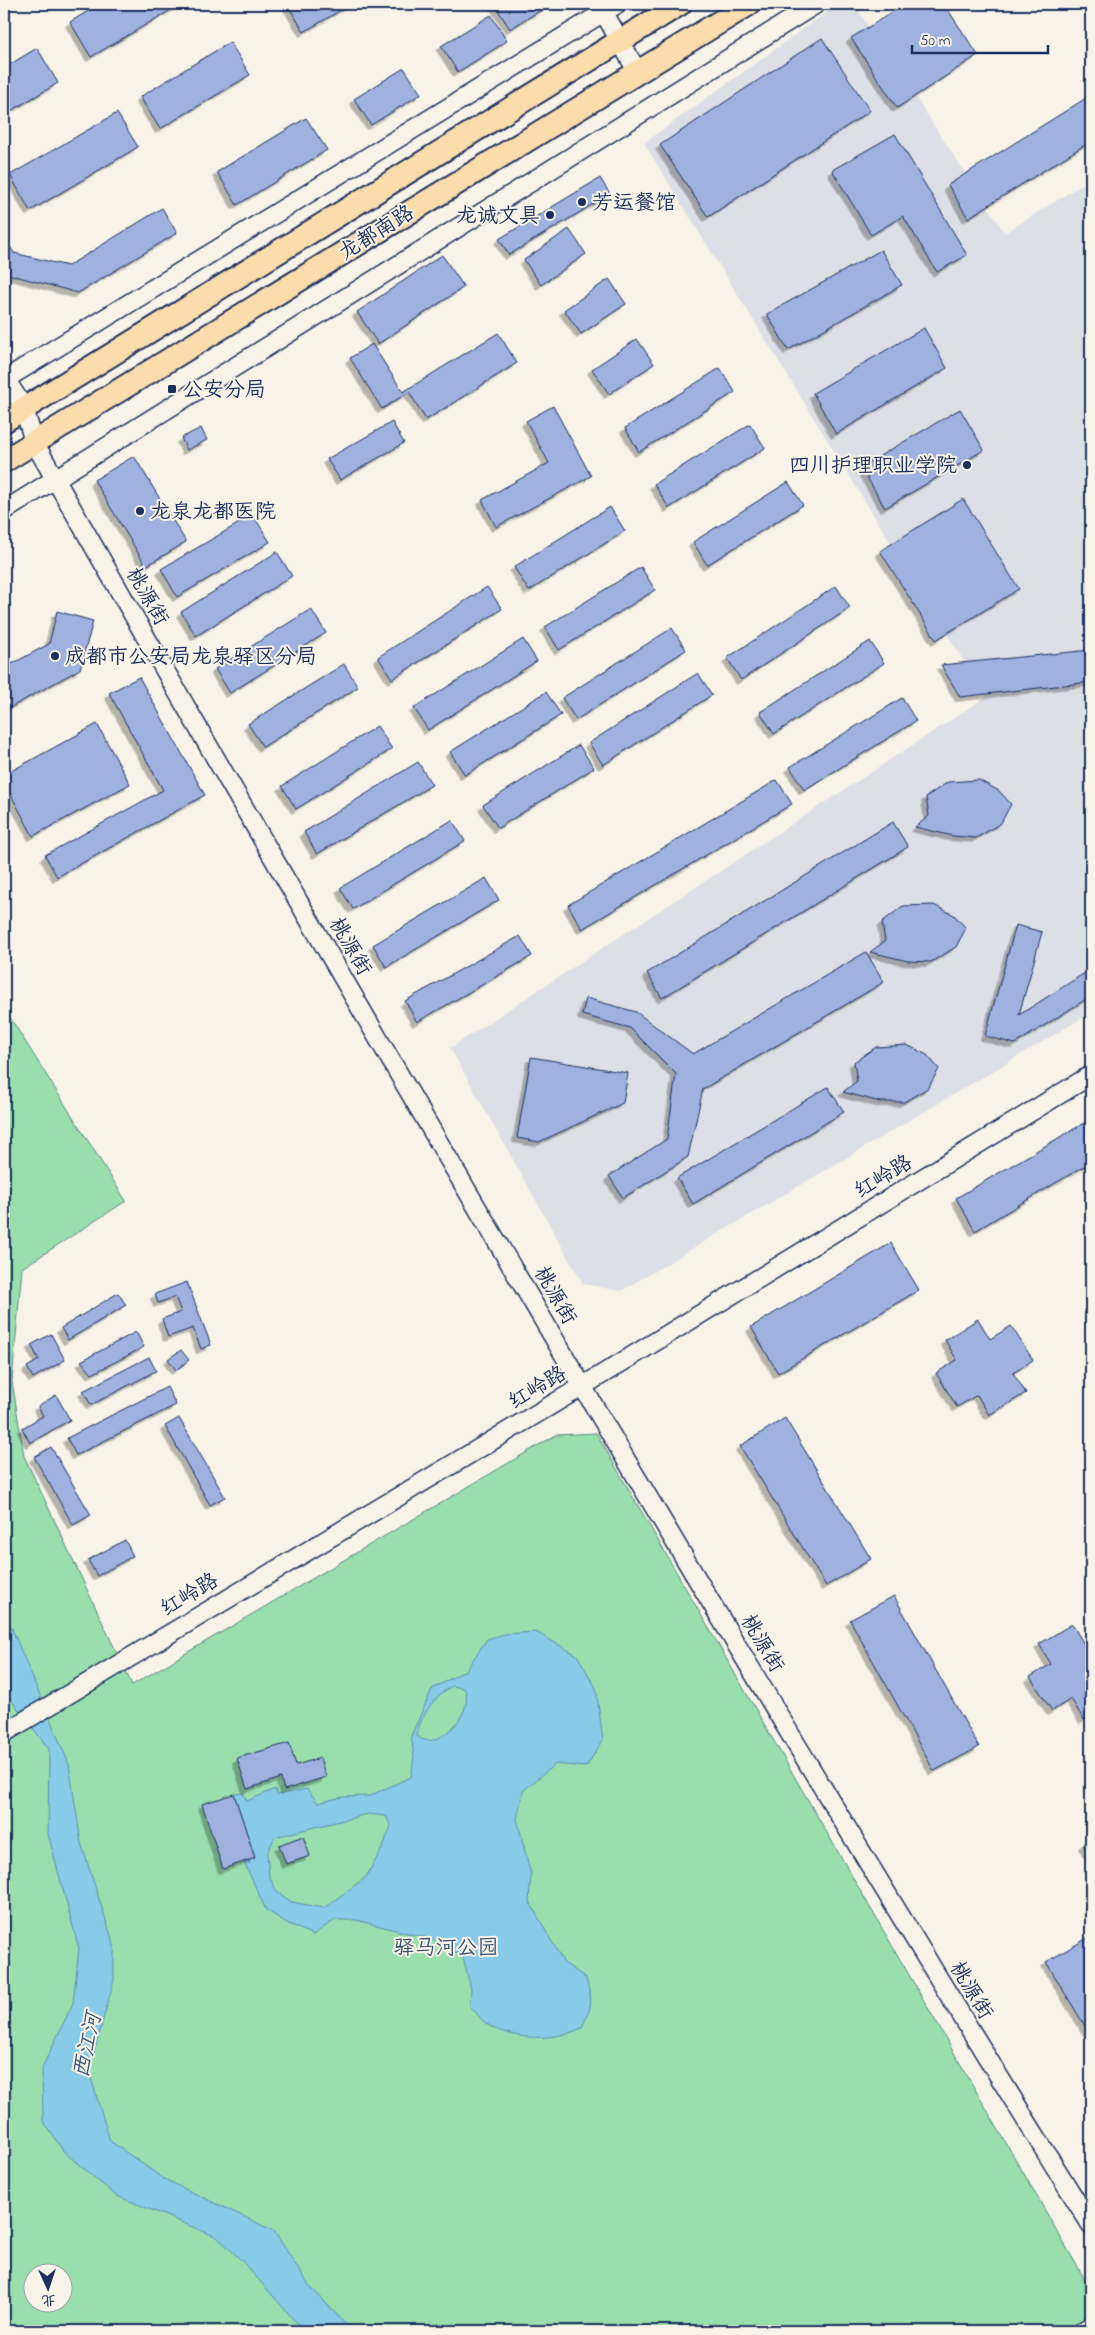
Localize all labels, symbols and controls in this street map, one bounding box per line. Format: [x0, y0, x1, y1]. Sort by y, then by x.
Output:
scale bar [912, 22, 1049, 54]
text: 50 m [920, 30, 951, 52]
place label: 芳运餐馆 [592, 189, 676, 219]
marker: 芳运餐馆 [576, 196, 588, 208]
street label: 龙都南路 [333, 199, 421, 269]
place label: 龙诚文具 [456, 202, 540, 232]
marker: 龙诚文具 [544, 209, 556, 221]
place label: 公安分局 [182, 376, 266, 406]
marker: 公安分局 [166, 383, 178, 395]
place label: 四川护理职业学院 [789, 452, 957, 482]
marker: 四川护理职业学院 [961, 459, 973, 471]
place label: 龙泉龙都医院 [150, 498, 276, 528]
marker: 龙泉龙都医院 [134, 505, 146, 517]
street label: 桃源街 [118, 562, 175, 632]
place label: 成都市公安局龙泉驿区分局 [65, 643, 317, 673]
marker: 成都市公安局龙泉驿区分局 [49, 650, 61, 662]
street label: 桃源街 [321, 912, 378, 982]
street label: 红岭路 [849, 1149, 919, 1207]
street label: 桃源街 [526, 1261, 583, 1331]
street label: 红岭路 [503, 1360, 573, 1418]
street label: 红岭路 [155, 1567, 225, 1625]
street label: 桃源街 [732, 1609, 790, 1679]
park label: 驿马河公园 [394, 1934, 499, 1964]
street label: 桃源街 [941, 1956, 999, 2026]
water label: 西江河 [66, 2007, 112, 2081]
north arrow [22, 2262, 72, 2312]
text: 北 [41, 2289, 56, 2310]

